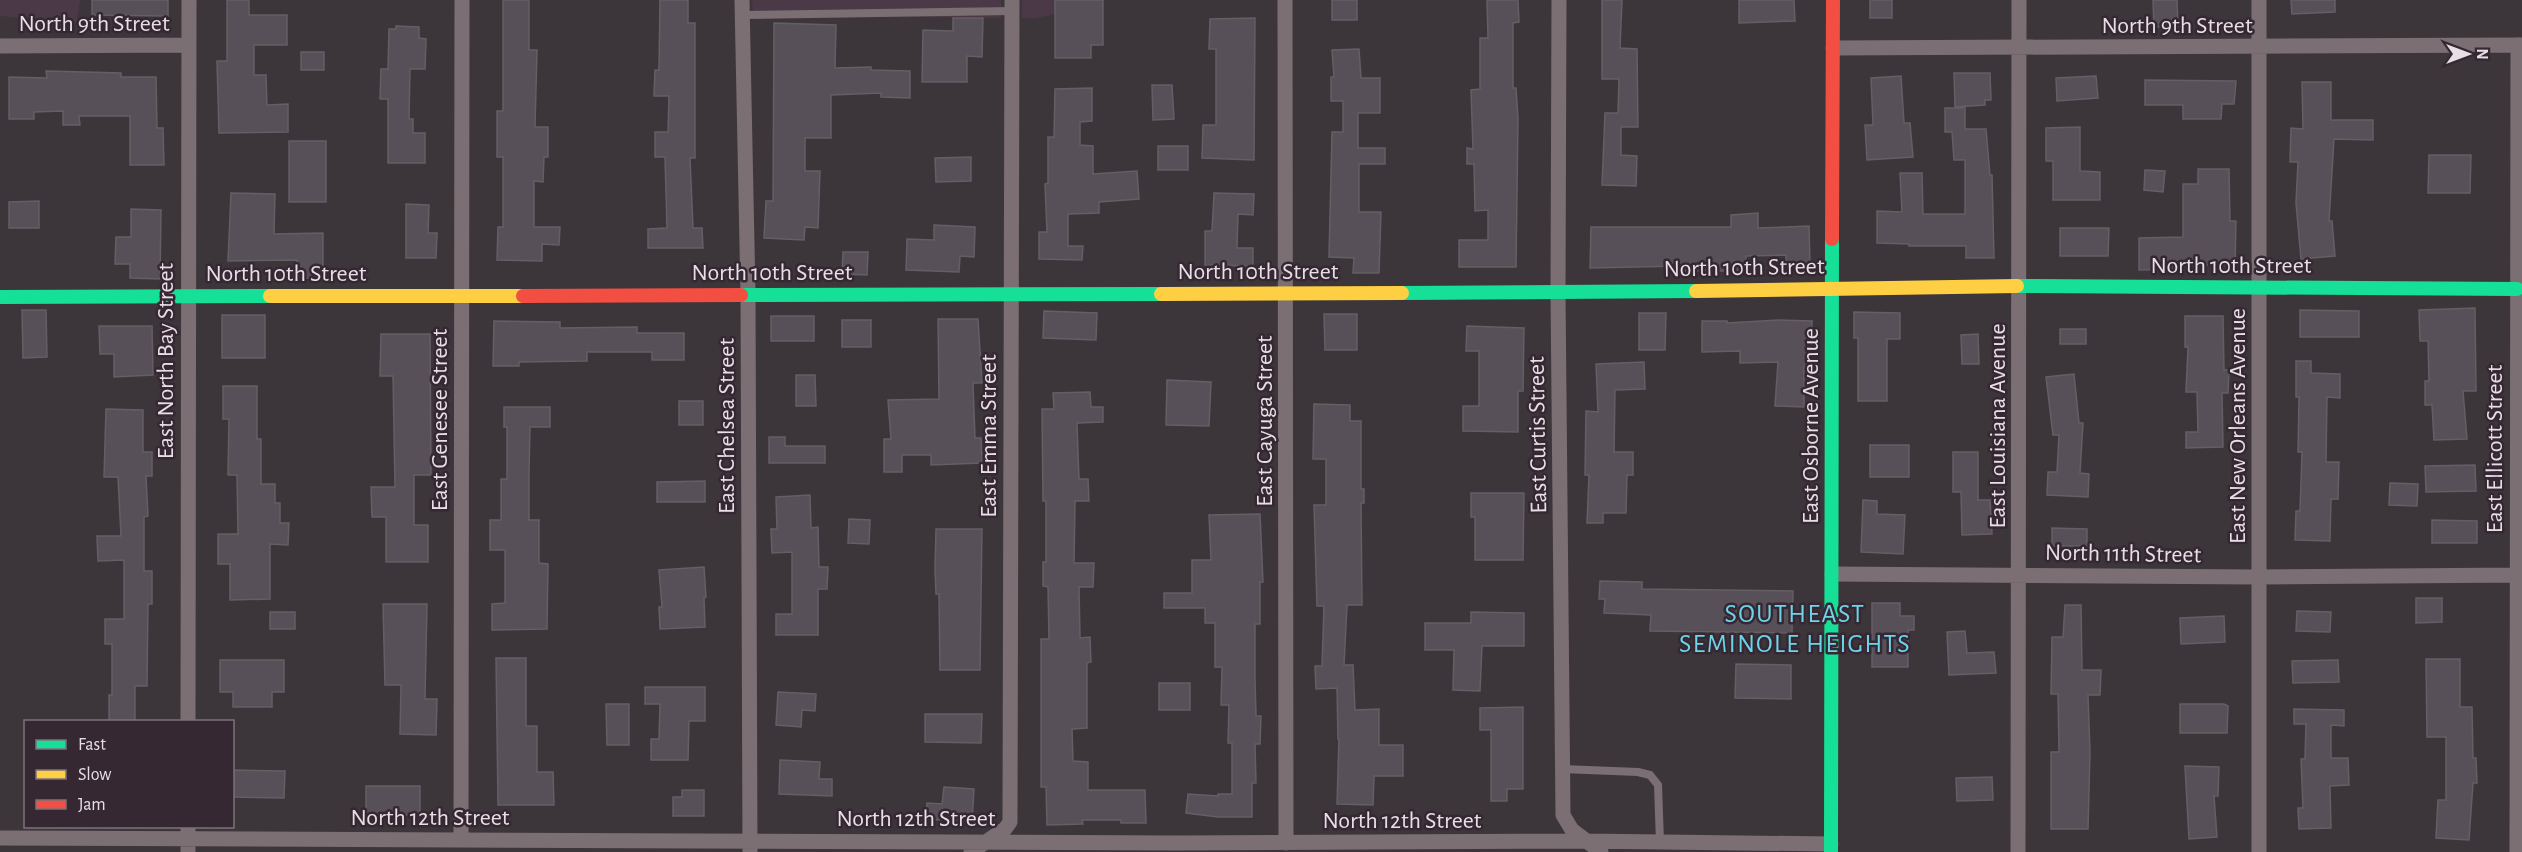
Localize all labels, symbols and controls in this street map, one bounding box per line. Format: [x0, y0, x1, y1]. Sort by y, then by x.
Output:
street label: North 9th Street [18, 12, 170, 36]
street label: North 9th Street [2101, 14, 2253, 38]
north arrow [2438, 24, 2498, 84]
text: N [2474, 48, 2490, 60]
street label: North 10th Street [2151, 254, 2312, 278]
street label: North 10th Street [1663, 255, 1825, 281]
street label: North 10th Street [1178, 260, 1339, 284]
street label: North 10th Street [692, 261, 853, 285]
street label: East North Bay Street [154, 262, 178, 459]
street label: North 10th Street [206, 262, 367, 286]
street label: East New Orleans Avenue [2226, 308, 2250, 544]
street label: East Louisiana Avenue [1986, 323, 2010, 529]
street label: East Genesee Street [428, 328, 452, 511]
street label: East Osborne Avenue [1799, 328, 1823, 524]
street label: East Cayuga Street [1253, 335, 1277, 507]
street label: East Chelsea Street [715, 338, 739, 514]
street label: East Emma Street [977, 354, 1001, 518]
street label: East Curtis Street [1525, 356, 1551, 514]
street label: East Ellicott Street [2483, 364, 2507, 533]
street label: North 11th Street [2045, 541, 2202, 567]
district label: SOUTHEAST SEMINOLE HEIGHTS [1679, 601, 1911, 657]
legend [24, 720, 234, 828]
text: Fast [78, 736, 106, 754]
text: Slow [78, 766, 111, 784]
text: Jam [78, 796, 106, 814]
street label: North 12th Street [350, 806, 510, 830]
street label: North 12th Street [836, 807, 996, 831]
street label: North 12th Street [1322, 809, 1482, 833]

